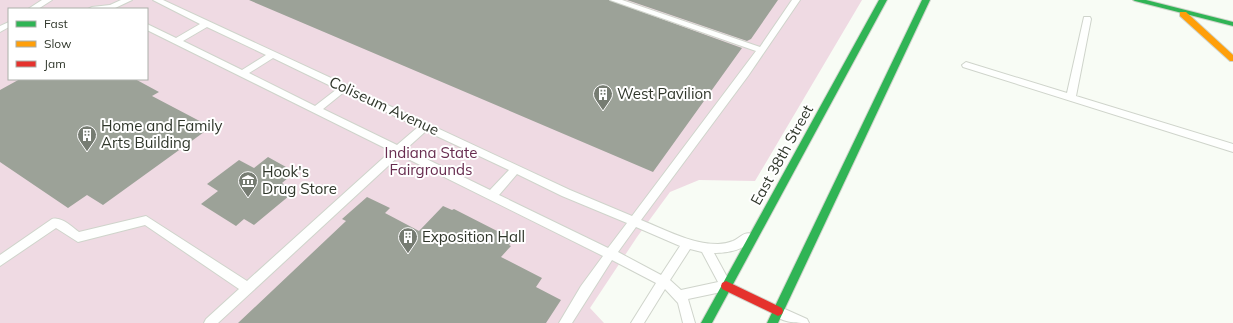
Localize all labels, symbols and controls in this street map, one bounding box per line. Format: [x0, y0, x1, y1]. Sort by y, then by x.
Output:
legend [8, 8, 148, 80]
text: Fast [44, 16, 68, 31]
text: Slow [44, 36, 72, 51]
text: Jam [44, 56, 66, 71]
street label: Coliseum Avenue [326, 72, 442, 139]
building icon: West Pavilion [592, 83, 614, 111]
place label: West Pavilion [617, 84, 712, 103]
street label: East 38th Street [746, 101, 817, 208]
place label: Home and Family Arts Building [101, 116, 222, 152]
building icon: Home and Family Arts Building [76, 124, 98, 152]
park label: Indiana State Fairgrounds [385, 143, 477, 179]
place label: Hook's Drug Store [262, 162, 337, 198]
museum icon: Hook's Drug Store [237, 170, 259, 198]
building icon: Exposition Hall [397, 226, 419, 254]
place label: Exposition Hall [422, 227, 525, 246]

